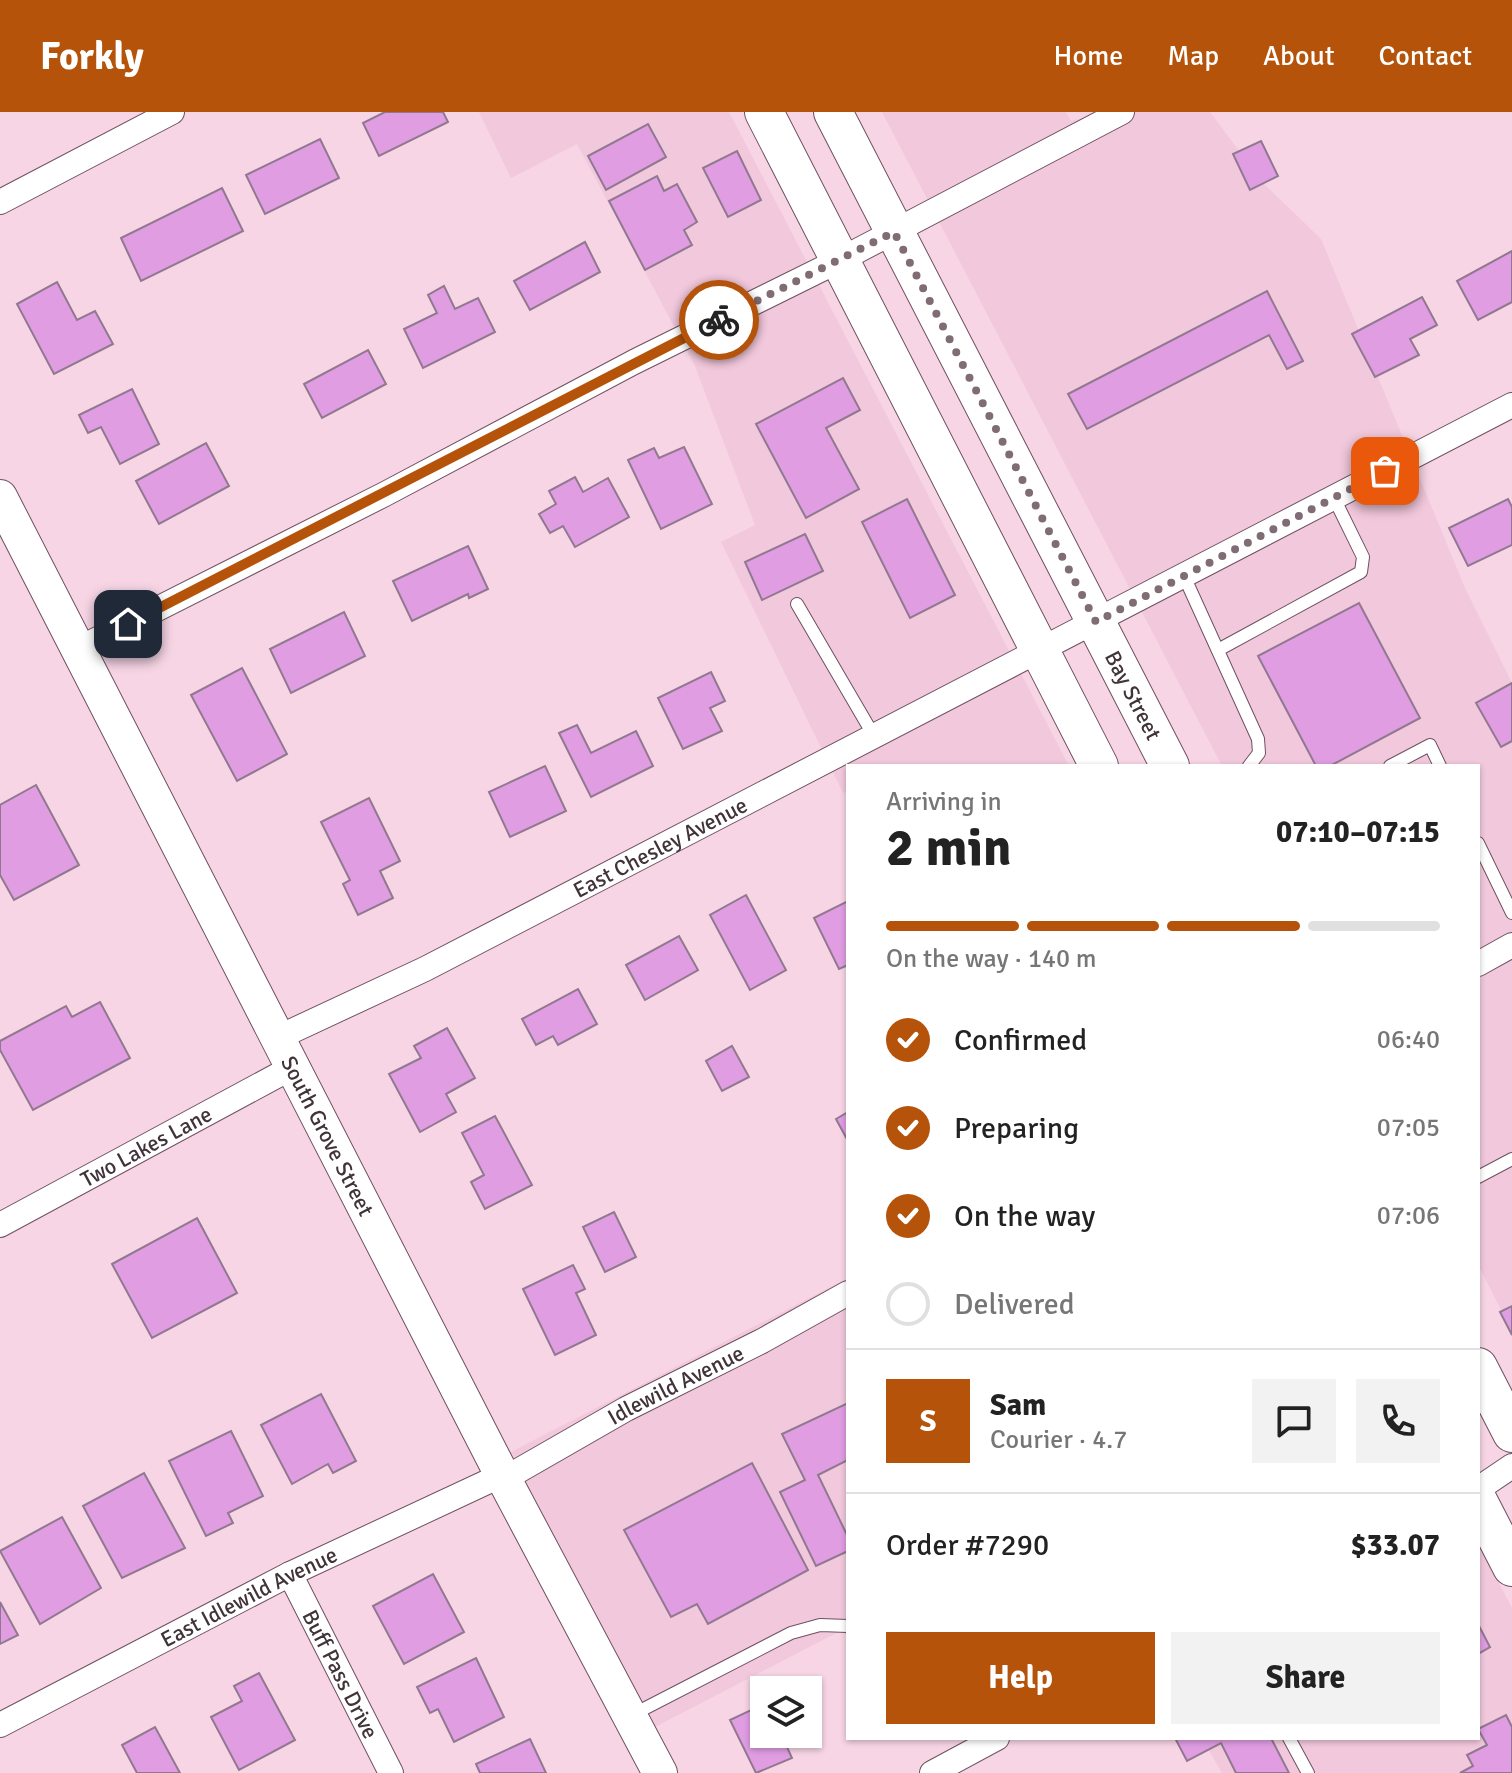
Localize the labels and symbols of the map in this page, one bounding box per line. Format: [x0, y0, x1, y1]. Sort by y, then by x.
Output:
courier [679, 280, 759, 360]
pin [1351, 437, 1419, 505]
pin [94, 590, 162, 658]
street label: Bay Street [1099, 646, 1167, 745]
street label: East Chesley Avenue [569, 791, 752, 904]
street label: South Grove Street [275, 1051, 380, 1221]
street label: Two Lakes Lane [76, 1100, 217, 1193]
street label: Idlewild Avenue [603, 1339, 748, 1431]
street label: East Idlewild Avenue [156, 1541, 342, 1653]
street label: Buff Pass Drive [296, 1605, 384, 1743]

